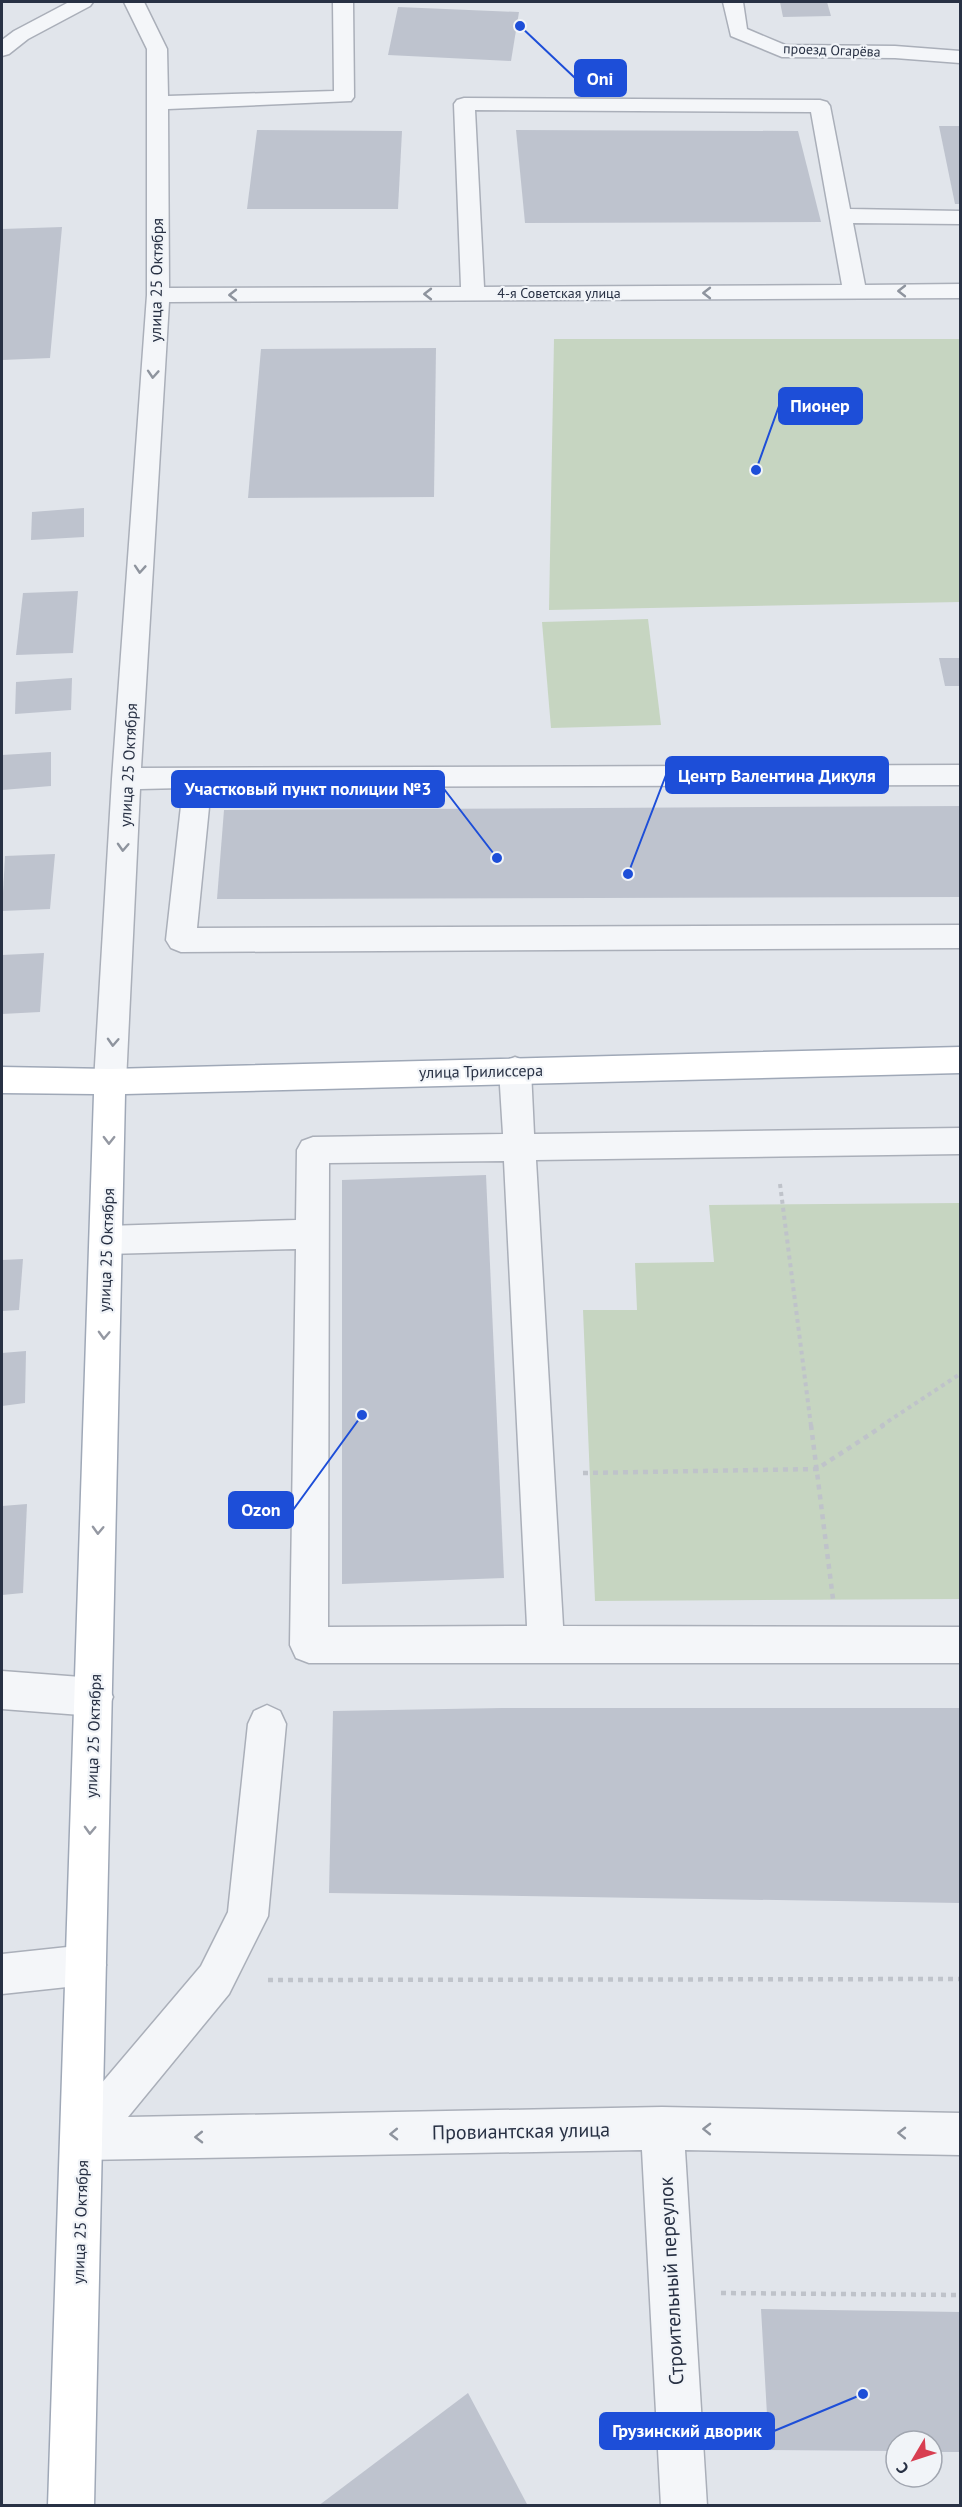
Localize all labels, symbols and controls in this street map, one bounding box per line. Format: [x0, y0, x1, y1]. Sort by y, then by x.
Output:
street label: проезд Огарёва [783, 39, 881, 61]
callout: Oni [575, 60, 626, 96]
text: Oni [587, 67, 613, 90]
street label: улица 25 Октября [145, 218, 167, 342]
street label: 4-я Советская улица [497, 284, 621, 302]
one-way arrow [898, 285, 907, 298]
one-way arrow [703, 286, 712, 299]
one-way arrow [424, 288, 433, 300]
one-way arrow [229, 289, 238, 301]
one-way arrow [146, 370, 159, 379]
callout: Пионер [779, 388, 862, 424]
text: Пионер [790, 394, 850, 417]
one-way arrow [134, 564, 147, 573]
street label: улица 25 Октября [115, 703, 141, 827]
callout: Центр Валентина Дикуля [666, 757, 888, 793]
text: Центр Валентина Дикуля [678, 764, 876, 787]
callout: Участковый пункт полиции №3 [172, 771, 444, 807]
text: Участковый пункт полиции №3 [184, 777, 431, 800]
one-way arrow [116, 843, 129, 852]
one-way arrow [106, 1037, 119, 1046]
street label: улица Трилиссера [419, 1060, 543, 1082]
one-way arrow [103, 1136, 115, 1145]
street label: улица 25 Октября [94, 1188, 118, 1312]
one-way arrow [98, 1331, 110, 1340]
callout: Ozon [229, 1492, 293, 1528]
text: Ozon [241, 1498, 281, 1521]
one-way arrow [92, 1525, 105, 1534]
street label: улица 25 Октября [81, 1674, 105, 1798]
one-way arrow [84, 1825, 96, 1834]
street label: Провиантская улица [432, 2116, 610, 2146]
one-way arrow [703, 2123, 712, 2135]
one-way arrow [389, 2127, 398, 2140]
one-way arrow [898, 2127, 907, 2139]
one-way arrow [194, 2131, 203, 2144]
street label: улица 25 Октября [68, 2160, 92, 2284]
street label: Строительный переулок [653, 2176, 689, 2386]
callout: Грузинский дворик [600, 2413, 774, 2449]
text: Грузинский дворик [612, 2419, 762, 2442]
north arrow [884, 2429, 944, 2489]
text: С [892, 2459, 913, 2478]

